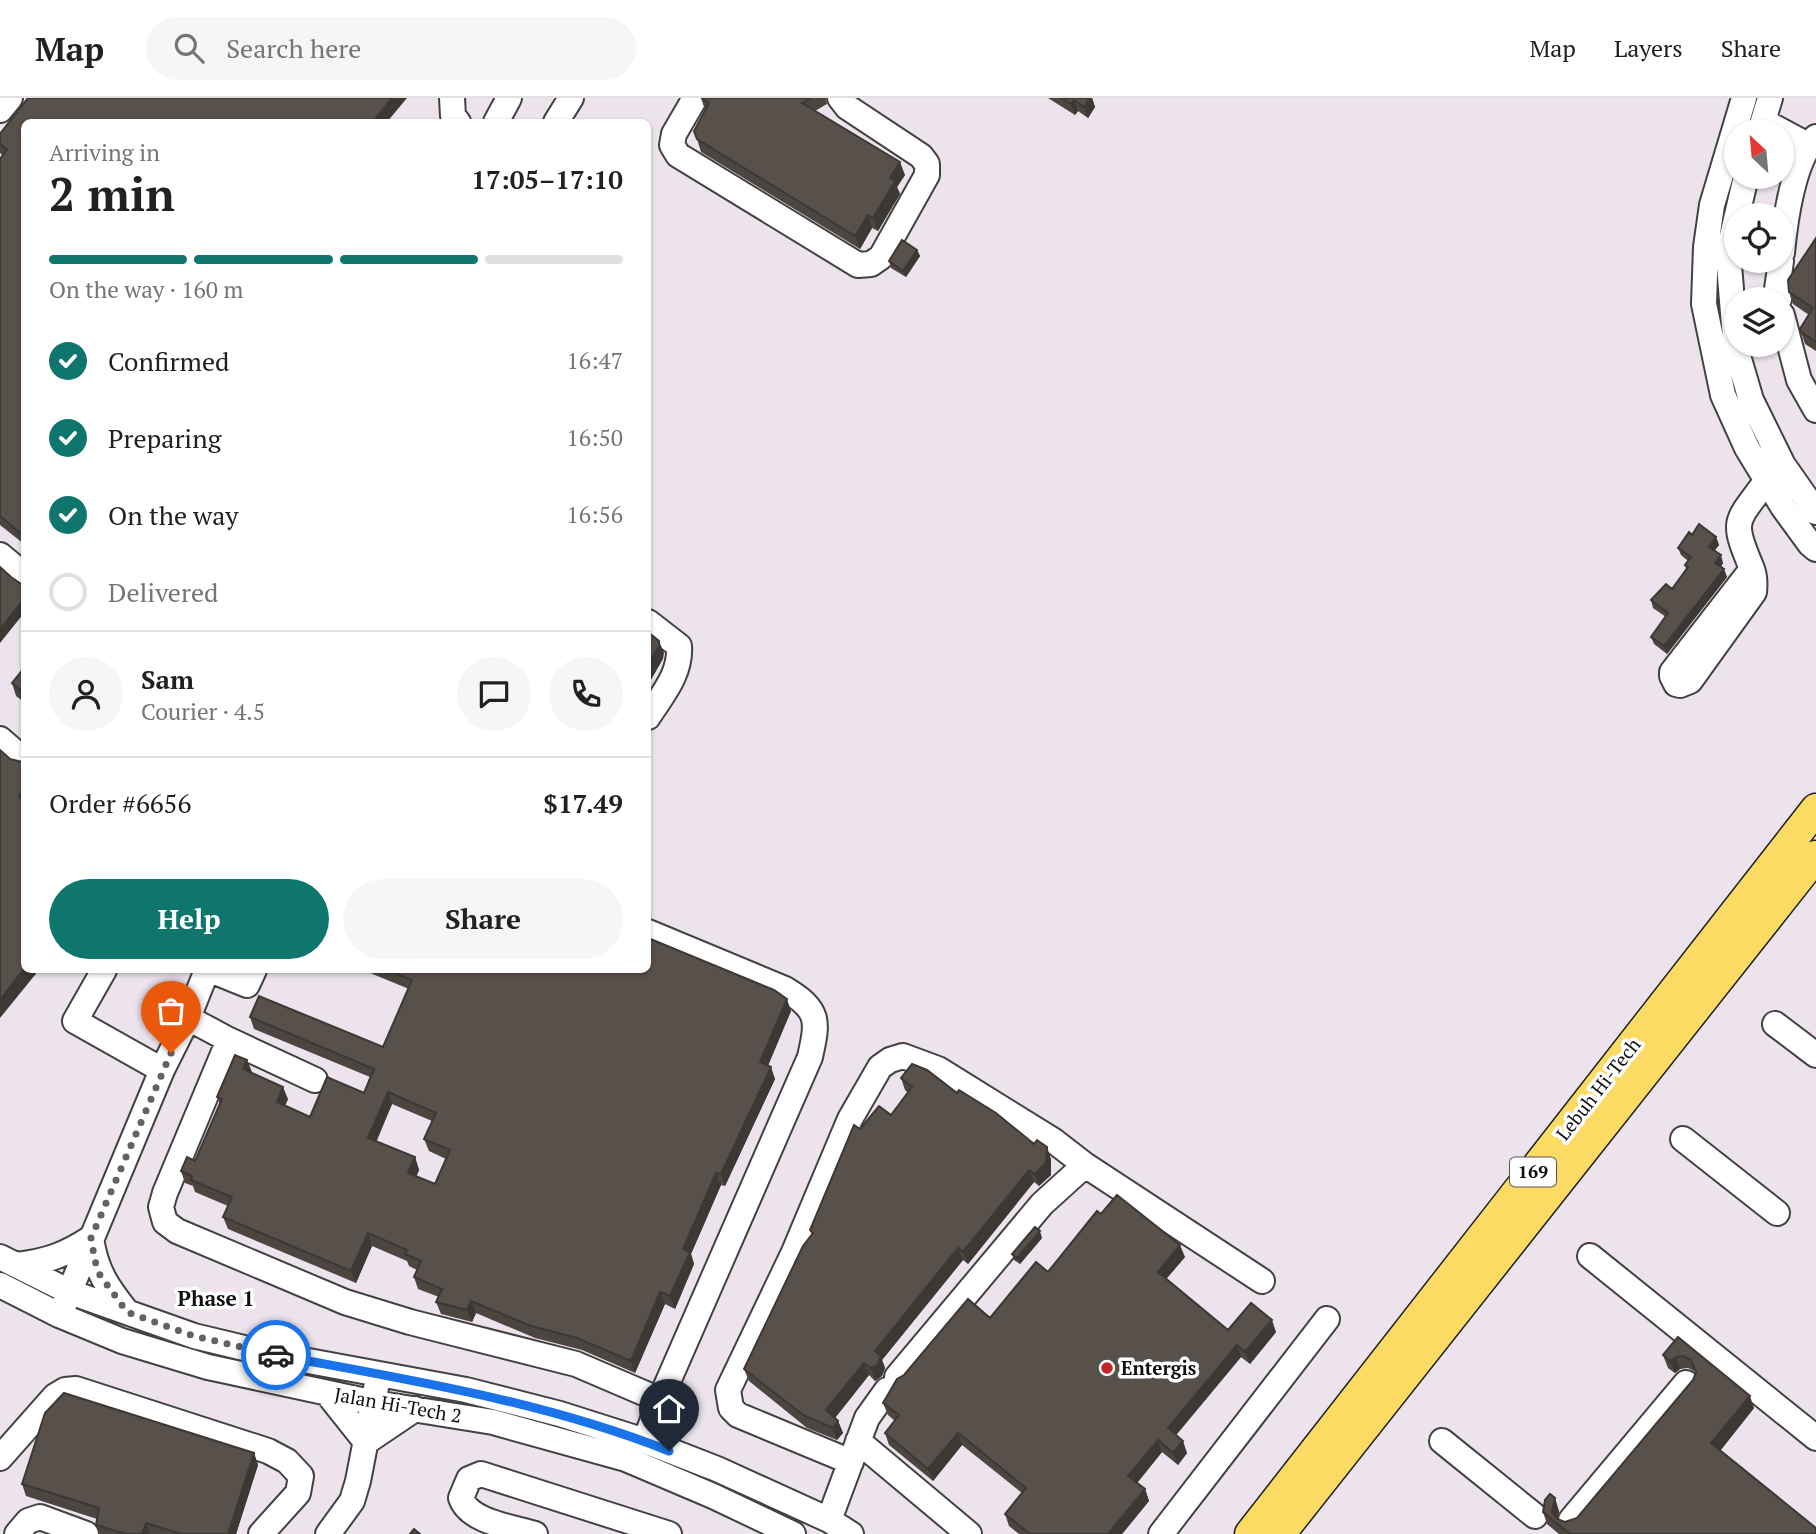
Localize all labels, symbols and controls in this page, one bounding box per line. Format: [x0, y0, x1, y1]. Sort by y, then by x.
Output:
search box [146, 17, 636, 80]
text: Map [35, 27, 104, 70]
icon: search [170, 29, 208, 67]
text: Search here [226, 31, 361, 65]
text: Map [1529, 32, 1576, 64]
text: Layers [1614, 32, 1683, 64]
text: Share [1721, 32, 1781, 64]
north arrow [1724, 119, 1794, 189]
map controls [1724, 119, 1794, 357]
text: Arriving in [49, 137, 160, 168]
text: 17:05–17:10 [471, 162, 623, 196]
text: 2 min [49, 163, 175, 224]
button: locate [1724, 203, 1794, 273]
text: On the way · 160 m [49, 274, 243, 305]
button: layers [1724, 287, 1794, 357]
icon: check [49, 342, 87, 380]
text: Confirmed [108, 344, 229, 378]
text: 16:47 [566, 345, 623, 376]
icon: check [49, 419, 87, 457]
text: Preparing [108, 421, 221, 455]
text: 16:50 [566, 422, 623, 453]
icon: check [49, 496, 87, 534]
text: On the way [108, 498, 239, 532]
text: 16:56 [566, 499, 623, 530]
text: Delivered [108, 575, 218, 609]
button: person [49, 657, 123, 731]
button: chat [457, 657, 531, 731]
button: phone [549, 657, 623, 731]
text: Sam [141, 662, 194, 696]
text: Courier · 4.5 [141, 696, 265, 727]
text: Order #6656 [49, 786, 191, 820]
text: $17.49 [543, 786, 623, 820]
button: Help [49, 879, 329, 959]
button: Share [343, 879, 623, 959]
pin [141, 981, 201, 1053]
icon: bag [152, 992, 190, 1030]
street label: Lebuh Hi-Tech [1550, 1032, 1645, 1145]
road number: 169 [1510, 1157, 1556, 1186]
district label: Phase 1 [178, 1284, 254, 1312]
courier [241, 1320, 311, 1390]
icon: car [257, 1336, 295, 1374]
place label: Entergis [1121, 1355, 1197, 1380]
marker: Entergis [1099, 1360, 1115, 1376]
pin [639, 1379, 699, 1451]
street label: Jalan Hi-Tech 2 [333, 1381, 464, 1428]
icon: home [650, 1390, 688, 1428]

